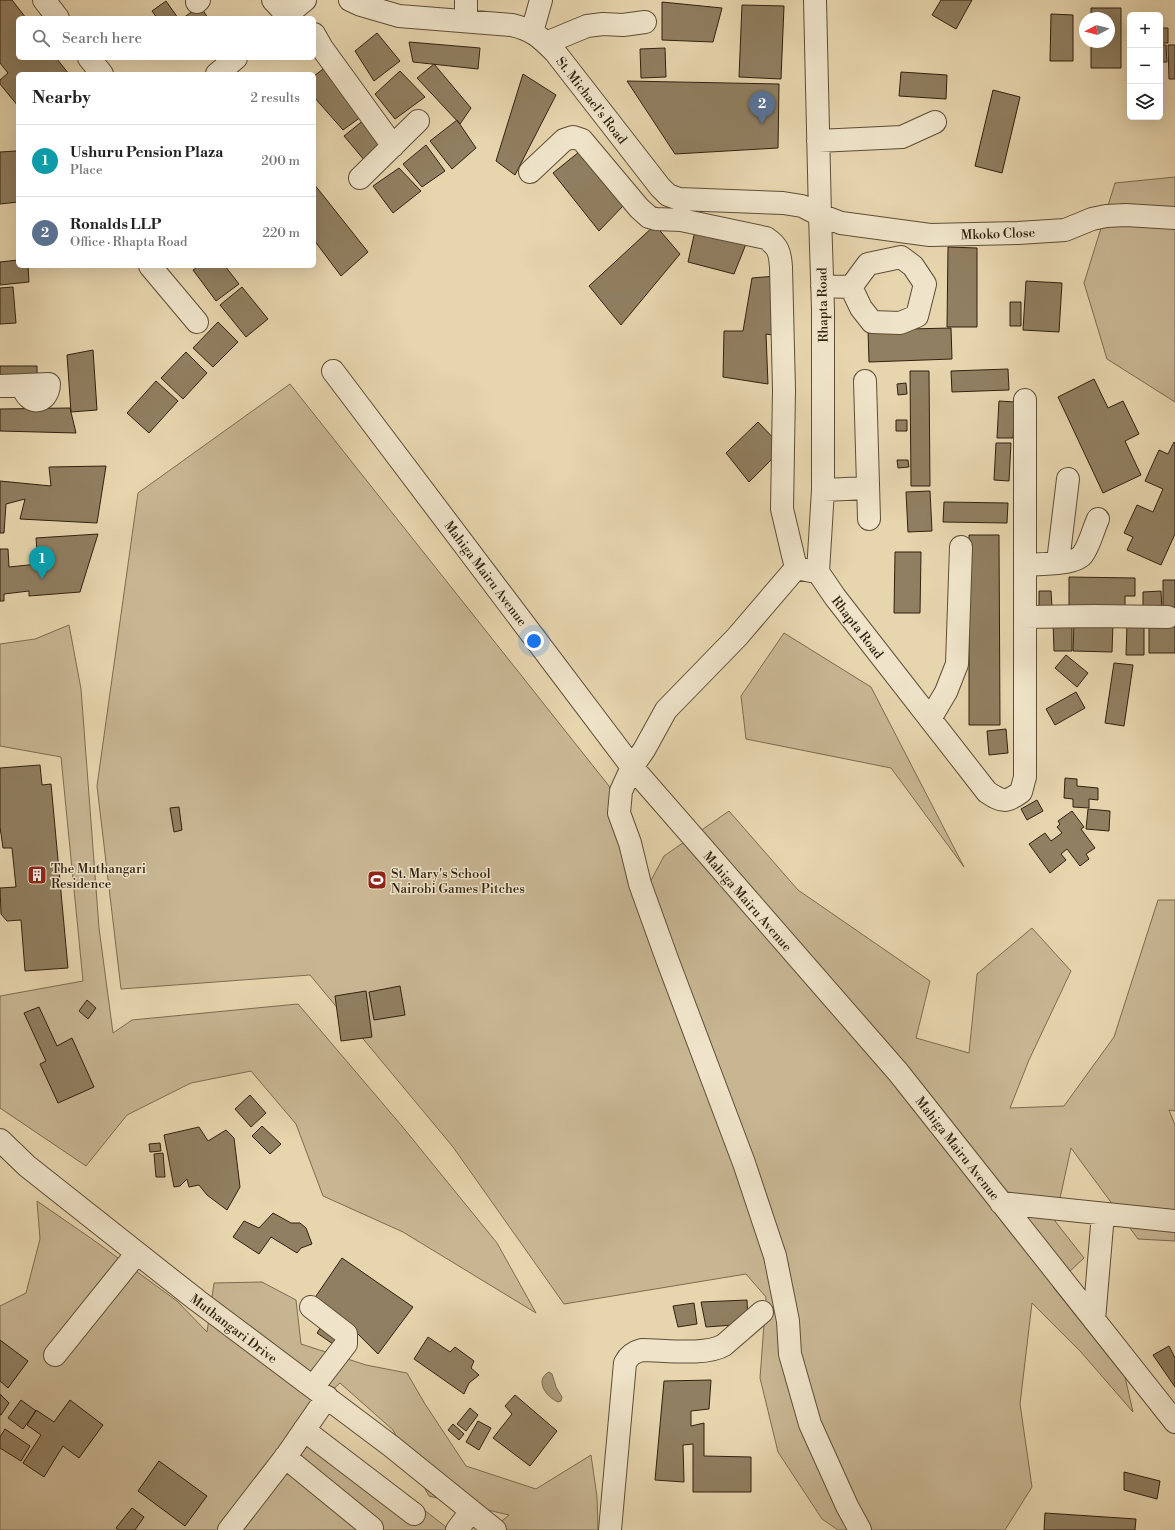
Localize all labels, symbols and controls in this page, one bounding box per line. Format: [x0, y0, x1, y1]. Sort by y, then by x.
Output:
north arrow [1079, 12, 1115, 48]
map controls [1127, 12, 1163, 120]
button: + [1127, 12, 1163, 48]
search box [16, 16, 316, 60]
icon: search [30, 27, 52, 49]
text: Search here [62, 29, 142, 48]
button: − [1127, 48, 1163, 84]
street label: St. Michael's Road [552, 54, 631, 148]
button: layers [1127, 84, 1163, 120]
text: Nearby [32, 87, 91, 109]
text: 2 results [251, 90, 300, 106]
pin: 2 [749, 91, 775, 124]
text: Ushuru Pension Plaza [70, 143, 223, 162]
text: 1 [42, 153, 48, 169]
text: 200 m [261, 153, 300, 169]
text: Place [70, 162, 102, 178]
text: Ronalds LLP [70, 215, 161, 234]
text: 2 [41, 225, 49, 241]
text: 220 m [262, 225, 300, 241]
street label: Mkoko Close [961, 225, 1036, 243]
text: Office · Rhapta Road [70, 234, 188, 250]
street label: Rhapta Road [814, 267, 832, 343]
street label: Mahiga Mairu Avenue [440, 518, 530, 630]
pin: 1 [29, 546, 55, 579]
street label: Rhapta Road [828, 593, 887, 663]
your location [524, 631, 544, 651]
street label: Mahiga Mairu Avenue [699, 848, 795, 955]
place label: The Muthangari Residence [51, 861, 146, 892]
building icon: The Muthangari Residence [26, 864, 48, 886]
place label: St. Mary's School Nairobi Games Pitches [391, 866, 525, 897]
sports icon: St. Mary's School Nairobi Games Pitches [366, 869, 388, 891]
street label: Mahiga Mairu Avenue [912, 1094, 1003, 1204]
street label: Muthangari Drive [187, 1291, 280, 1367]

